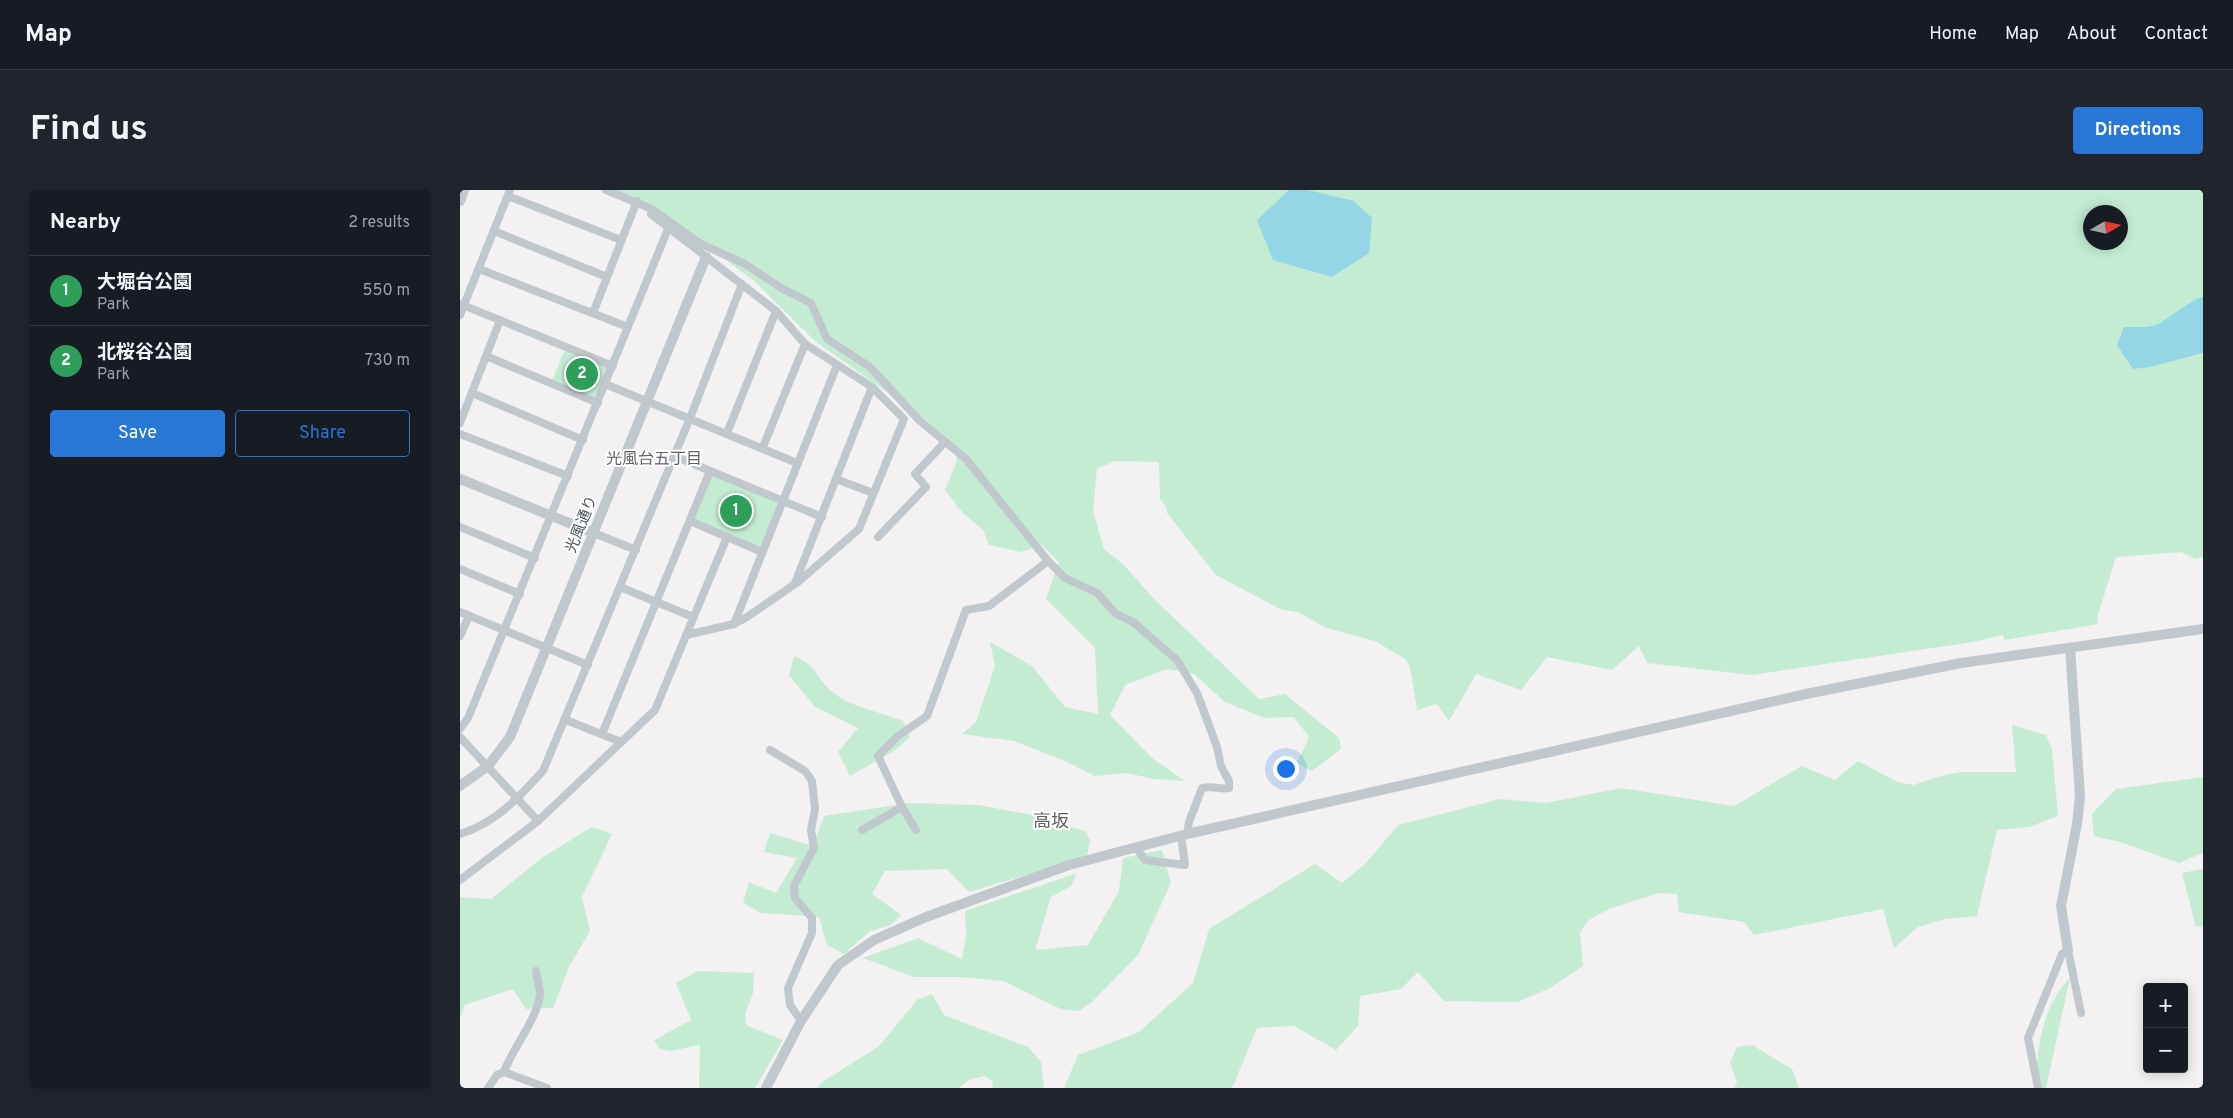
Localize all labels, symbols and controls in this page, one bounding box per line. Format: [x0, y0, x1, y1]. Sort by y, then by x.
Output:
text: Map [25, 20, 72, 50]
text: Home [1929, 23, 1977, 46]
text: Map [2005, 23, 2039, 46]
text: About [2067, 23, 2116, 46]
text: Contact [2144, 23, 2208, 46]
button: Directions [2073, 107, 2203, 154]
text: Find us [30, 108, 148, 152]
north arrow [2083, 205, 2128, 250]
text: Nearby [50, 209, 121, 236]
text: 2 results [348, 213, 410, 233]
text: 大堀台公園 [97, 271, 192, 295]
text: 1 [63, 281, 69, 301]
text: 550 m [363, 281, 410, 301]
text: Park [97, 295, 130, 315]
text: 北桜谷公園 [97, 341, 192, 365]
text: 2 [61, 351, 71, 371]
text: 730 m [365, 351, 410, 371]
pin: 2 [566, 355, 598, 393]
text: Park [97, 365, 130, 385]
button: Save [50, 410, 225, 457]
button: Share [235, 410, 410, 457]
district label: 光風台五丁目 [606, 450, 702, 470]
pin: 1 [720, 492, 752, 530]
street label: 光風通り [562, 493, 602, 556]
your location [1273, 756, 1299, 782]
district label: 高坂 [1033, 811, 1069, 834]
map controls [2143, 983, 2188, 1073]
button: + [2143, 983, 2188, 1028]
button: − [2143, 1028, 2188, 1073]

